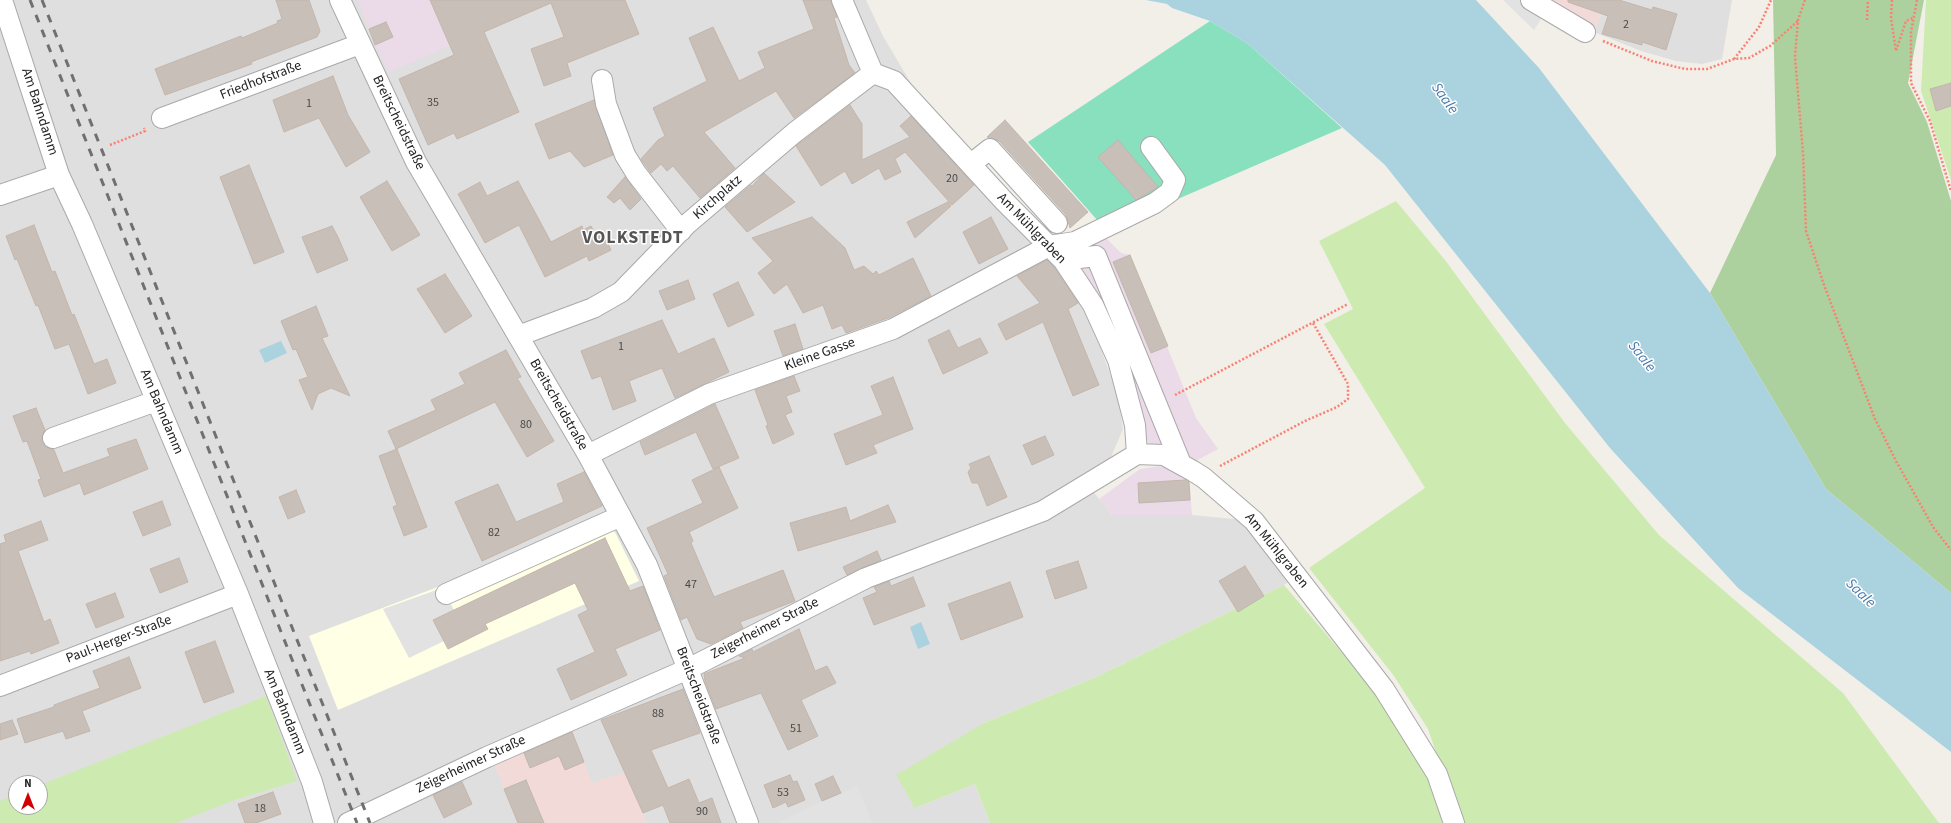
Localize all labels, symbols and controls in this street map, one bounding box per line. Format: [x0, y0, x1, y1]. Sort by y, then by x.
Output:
house number: 2 [1623, 18, 1629, 32]
street label: Friedhofstraße [218, 58, 304, 104]
street label: Am Bahndamm [17, 66, 61, 158]
street label: Breitscheidstraße [368, 73, 428, 173]
water label: Saale [1427, 80, 1461, 118]
house number: 35 [427, 96, 439, 110]
house number: 1 [306, 97, 312, 111]
street label: Kirchplatz [690, 172, 746, 224]
house number: 20 [946, 172, 958, 186]
street label: Am Mühlgraben [993, 190, 1069, 268]
district label: VOLKSTEDT [582, 228, 684, 250]
street label: Kleine Gasse [782, 334, 858, 376]
water label: Saale [1623, 338, 1659, 376]
house number: 1 [618, 340, 624, 354]
street label: Breitscheidstraße [525, 356, 591, 454]
street label: Am Bahndamm [136, 367, 186, 457]
house number: 80 [520, 418, 532, 432]
street label: Am Mühlgraben [1241, 510, 1311, 592]
house number: 82 [488, 526, 500, 540]
water label: Saale [1841, 576, 1879, 612]
house number: 47 [685, 578, 697, 592]
street label: Zeigerheimer Straße [708, 595, 822, 663]
street label: Paul-Herger-Straße [64, 612, 174, 668]
street label: Breitscheidstraße [672, 645, 724, 747]
street label: Am Bahndamm [259, 667, 309, 757]
house number: 88 [652, 707, 664, 721]
house number: 51 [790, 722, 802, 736]
street label: Zeigerheimer Straße [414, 732, 528, 798]
north arrow [8, 775, 48, 815]
text: N [24, 776, 32, 791]
house number: 53 [777, 786, 789, 800]
house number: 18 [254, 802, 266, 816]
house number: 90 [696, 805, 708, 819]

